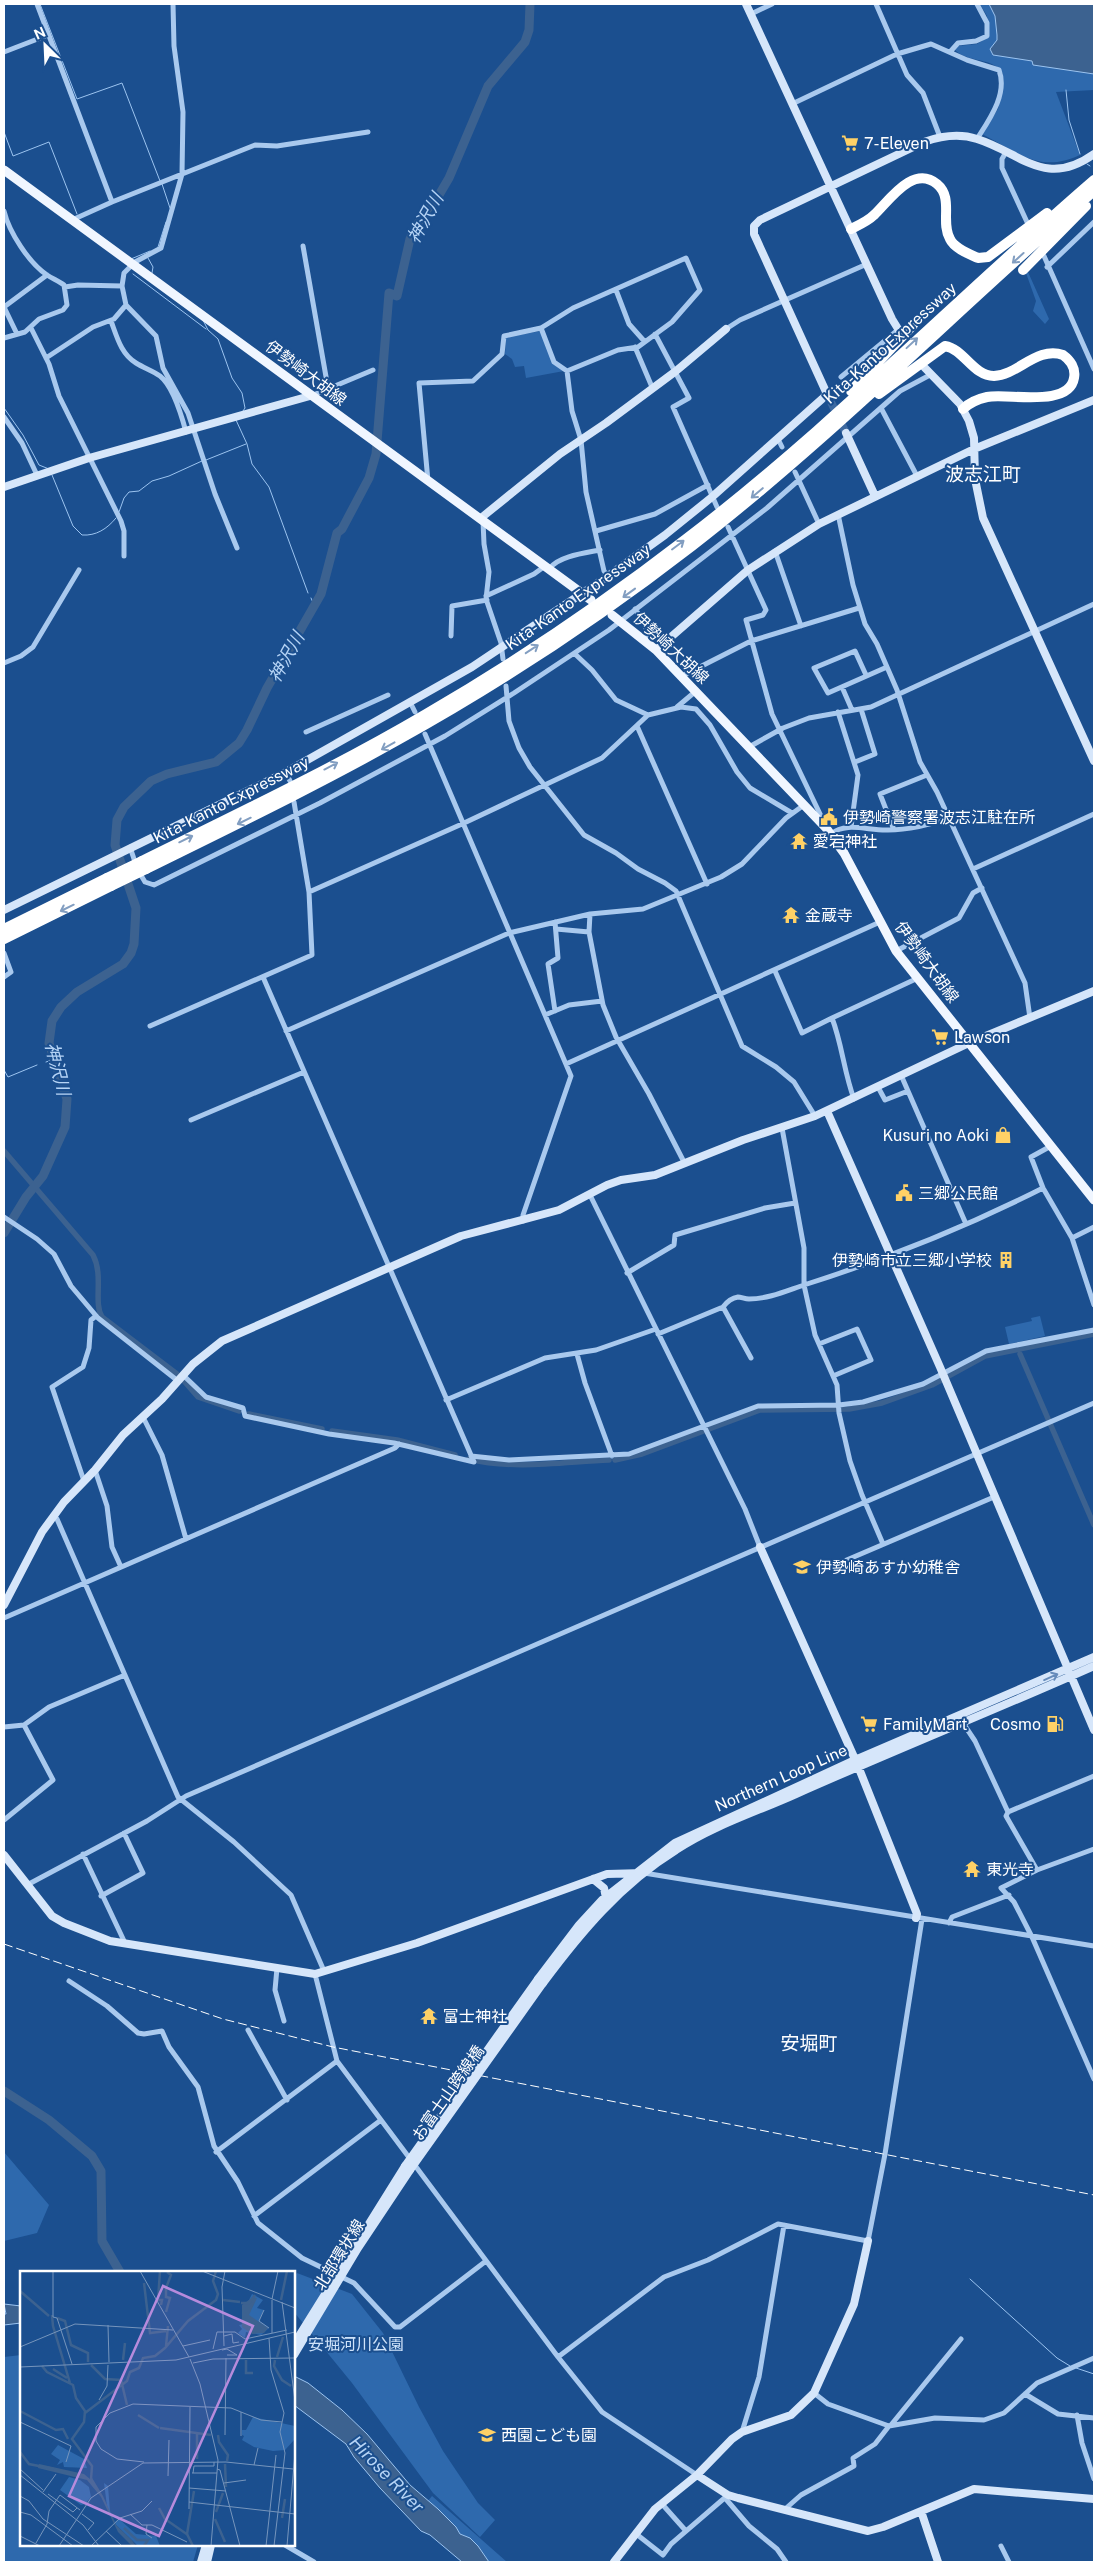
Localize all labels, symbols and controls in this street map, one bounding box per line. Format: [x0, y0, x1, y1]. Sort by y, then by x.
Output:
north arrow [20, 20, 70, 70]
text: N [31, 24, 48, 43]
supermarket icon: 7-Eleven [840, 133, 860, 153]
place label: 7-Eleven [864, 134, 929, 153]
water label: 神沢川 [403, 188, 448, 247]
one-way arrow [1012, 252, 1025, 264]
street label: Kita-Kanto Expressway [820, 278, 961, 408]
street label: 伊勢崎大胡線 [262, 337, 350, 409]
one-way arrow [906, 338, 919, 349]
district label: 波志江町 [945, 463, 1021, 485]
one-way arrow [751, 488, 764, 499]
street label: Kita-Kanto Expressway [502, 540, 654, 654]
one-way arrow [671, 540, 685, 550]
one-way arrow [622, 588, 636, 598]
street label: 伊勢崎大胡線 [629, 608, 713, 688]
water label: 神沢川 [264, 627, 309, 686]
one-way arrow [524, 644, 538, 654]
one-way arrow [381, 741, 396, 751]
street label: Kita-Kanto Expressway [150, 752, 312, 848]
one-way arrow [323, 761, 338, 770]
public building icon: 伊勢崎警察署波志江駐在所 [819, 807, 839, 827]
place label: 伊勢崎警察署波志江駐在所 [843, 808, 1035, 827]
one-way arrow [237, 816, 252, 826]
temple icon: 愛宕神社 [789, 831, 809, 851]
place label: 愛宕神社 [813, 832, 877, 851]
one-way arrow [178, 834, 193, 844]
one-way arrow [60, 904, 75, 913]
temple icon: 金蔵寺 [781, 905, 801, 925]
place label: 金蔵寺 [805, 906, 853, 925]
street label: 伊勢崎大胡線 [891, 918, 963, 1006]
supermarket icon: Lawson [930, 1027, 950, 1047]
place label: Lawson [954, 1028, 1010, 1047]
water label: 神沢川 [41, 1040, 75, 1100]
shop icon: Kusuri no Aoki [993, 1125, 1013, 1145]
place label: Kusuri no Aoki [882, 1126, 989, 1145]
public building icon: 三郷公民館 [894, 1183, 914, 1203]
place label: 三郷公民館 [918, 1184, 998, 1203]
building icon: 伊勢崎市立三郷小学校 [996, 1250, 1016, 1270]
place label: 伊勢崎市立三郷小学校 [832, 1251, 992, 1270]
school or university icon: 伊勢崎あすか幼稚舎 [792, 1557, 812, 1577]
place label: 伊勢崎あすか幼稚舎 [816, 1558, 960, 1577]
one-way arrow [1043, 1671, 1058, 1681]
supermarket icon: FamilyMart [859, 1714, 879, 1734]
fuel station icon: Cosmo [1045, 1714, 1065, 1734]
place label: FamilyMart [883, 1715, 967, 1734]
place label: Cosmo [990, 1715, 1041, 1734]
street label: Northern Loop Line [712, 1740, 850, 1816]
temple icon: 東光寺 [962, 1859, 982, 1879]
place label: 東光寺 [986, 1860, 1034, 1879]
temple icon: 富士神社 [419, 2006, 439, 2026]
place label: 富士神社 [443, 2007, 507, 2026]
district label: 安堀町 [780, 2032, 838, 2054]
street label: お富士山跨線橋 [408, 2042, 488, 2144]
street label: 北部環状線 [310, 2216, 368, 2294]
inset map [20, 2271, 295, 2546]
park label: 安堀河川公園 [308, 2335, 404, 2354]
school or university icon: 西園こども園 [477, 2425, 497, 2445]
place label: 西園こども園 [501, 2426, 597, 2445]
water label: Hirose River [345, 2431, 429, 2517]

